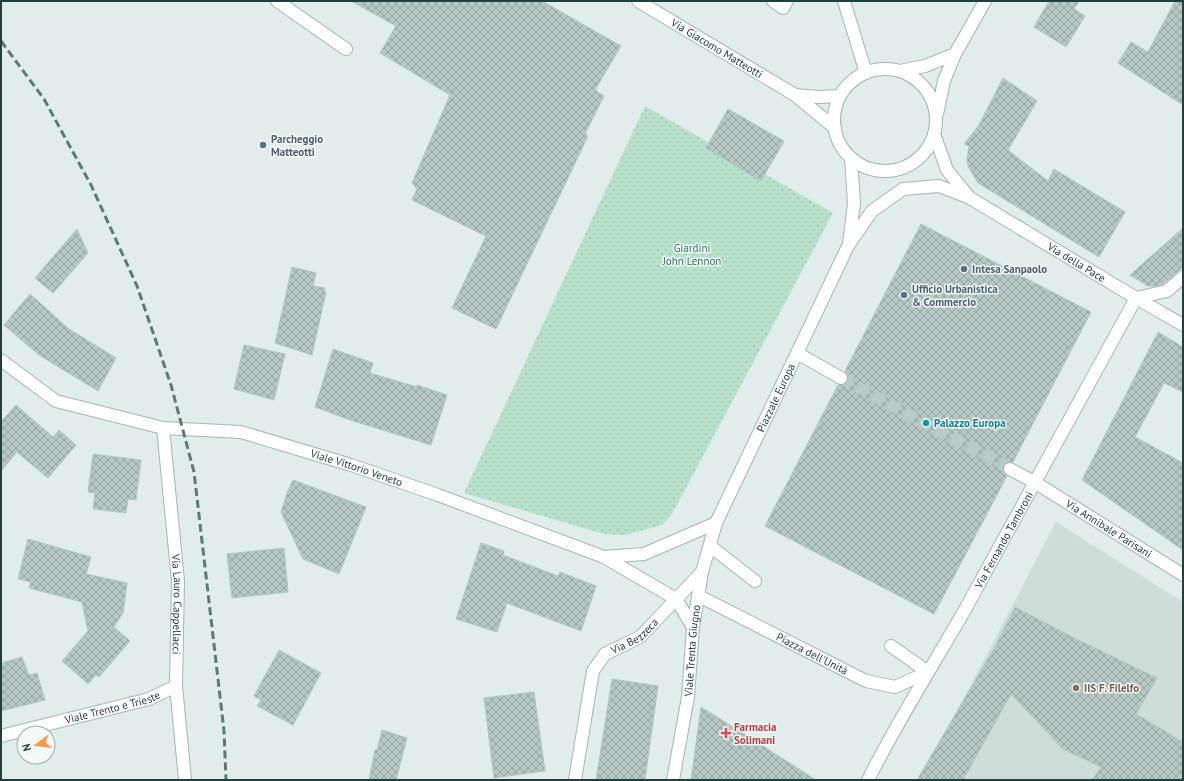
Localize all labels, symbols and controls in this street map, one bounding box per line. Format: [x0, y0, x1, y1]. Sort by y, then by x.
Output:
street label: Via Giacomo Matteotti [668, 15, 765, 81]
place label: Parcheggio Matteotti [271, 132, 323, 159]
marker: Parcheggio Matteotti [258, 140, 268, 150]
street label: Via della Pace [1044, 239, 1109, 285]
park label: Giardini John Lennon [662, 241, 721, 268]
place label: Intesa Sanpaolo [972, 262, 1047, 276]
marker: Intesa Sanpaolo [959, 264, 969, 274]
place label: Ufficio Urbanistica & Commercio [912, 282, 998, 309]
marker: Ufficio Urbanistica & Commercio [899, 290, 909, 300]
street label: Piazzale Europa [753, 361, 798, 434]
place label: Palazzo Europa [934, 416, 1006, 430]
marker: Palazzo Europa [921, 418, 931, 428]
street label: Viale Vittorio Veneto [308, 446, 405, 489]
street label: Via Fernando Tambroni [971, 489, 1036, 592]
street label: Via Annibale Parisani [1062, 496, 1155, 561]
street label: Via Lauro Cappellacci [168, 552, 185, 655]
street label: Viale Trenta Giugno [681, 604, 704, 698]
street label: Via Bezzeca [607, 615, 661, 658]
street label: Piazza dell'Unità [774, 630, 850, 678]
place label: IIS F. Filelfo [1084, 681, 1139, 695]
marker: IIS F. Filelfo [1071, 683, 1081, 693]
street label: Viale Trento e Trieste [62, 688, 163, 727]
place label: Farmacia Solimani [734, 720, 776, 747]
north arrow [16, 725, 56, 765]
marker: Farmacia Solimani [721, 728, 731, 738]
text: N [19, 742, 34, 753]

